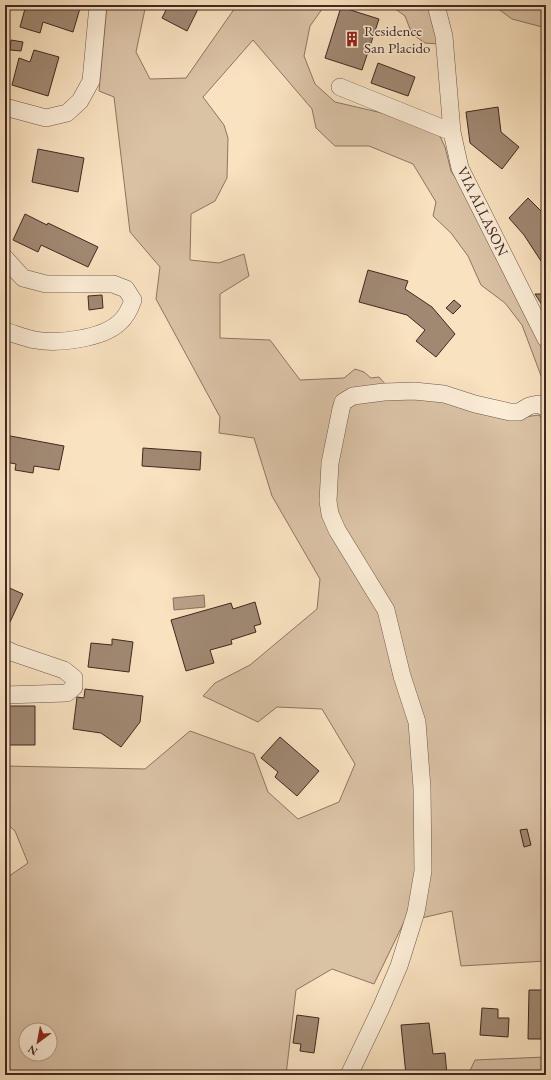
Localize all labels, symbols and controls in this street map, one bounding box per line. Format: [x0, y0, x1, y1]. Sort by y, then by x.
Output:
place label: Residence San Placido [364, 21, 431, 57]
building icon: Residence San Placido [343, 30, 361, 48]
street label: VIA ALLASON [453, 163, 513, 259]
north arrow [18, 1022, 58, 1062]
text: N [25, 1042, 40, 1059]

